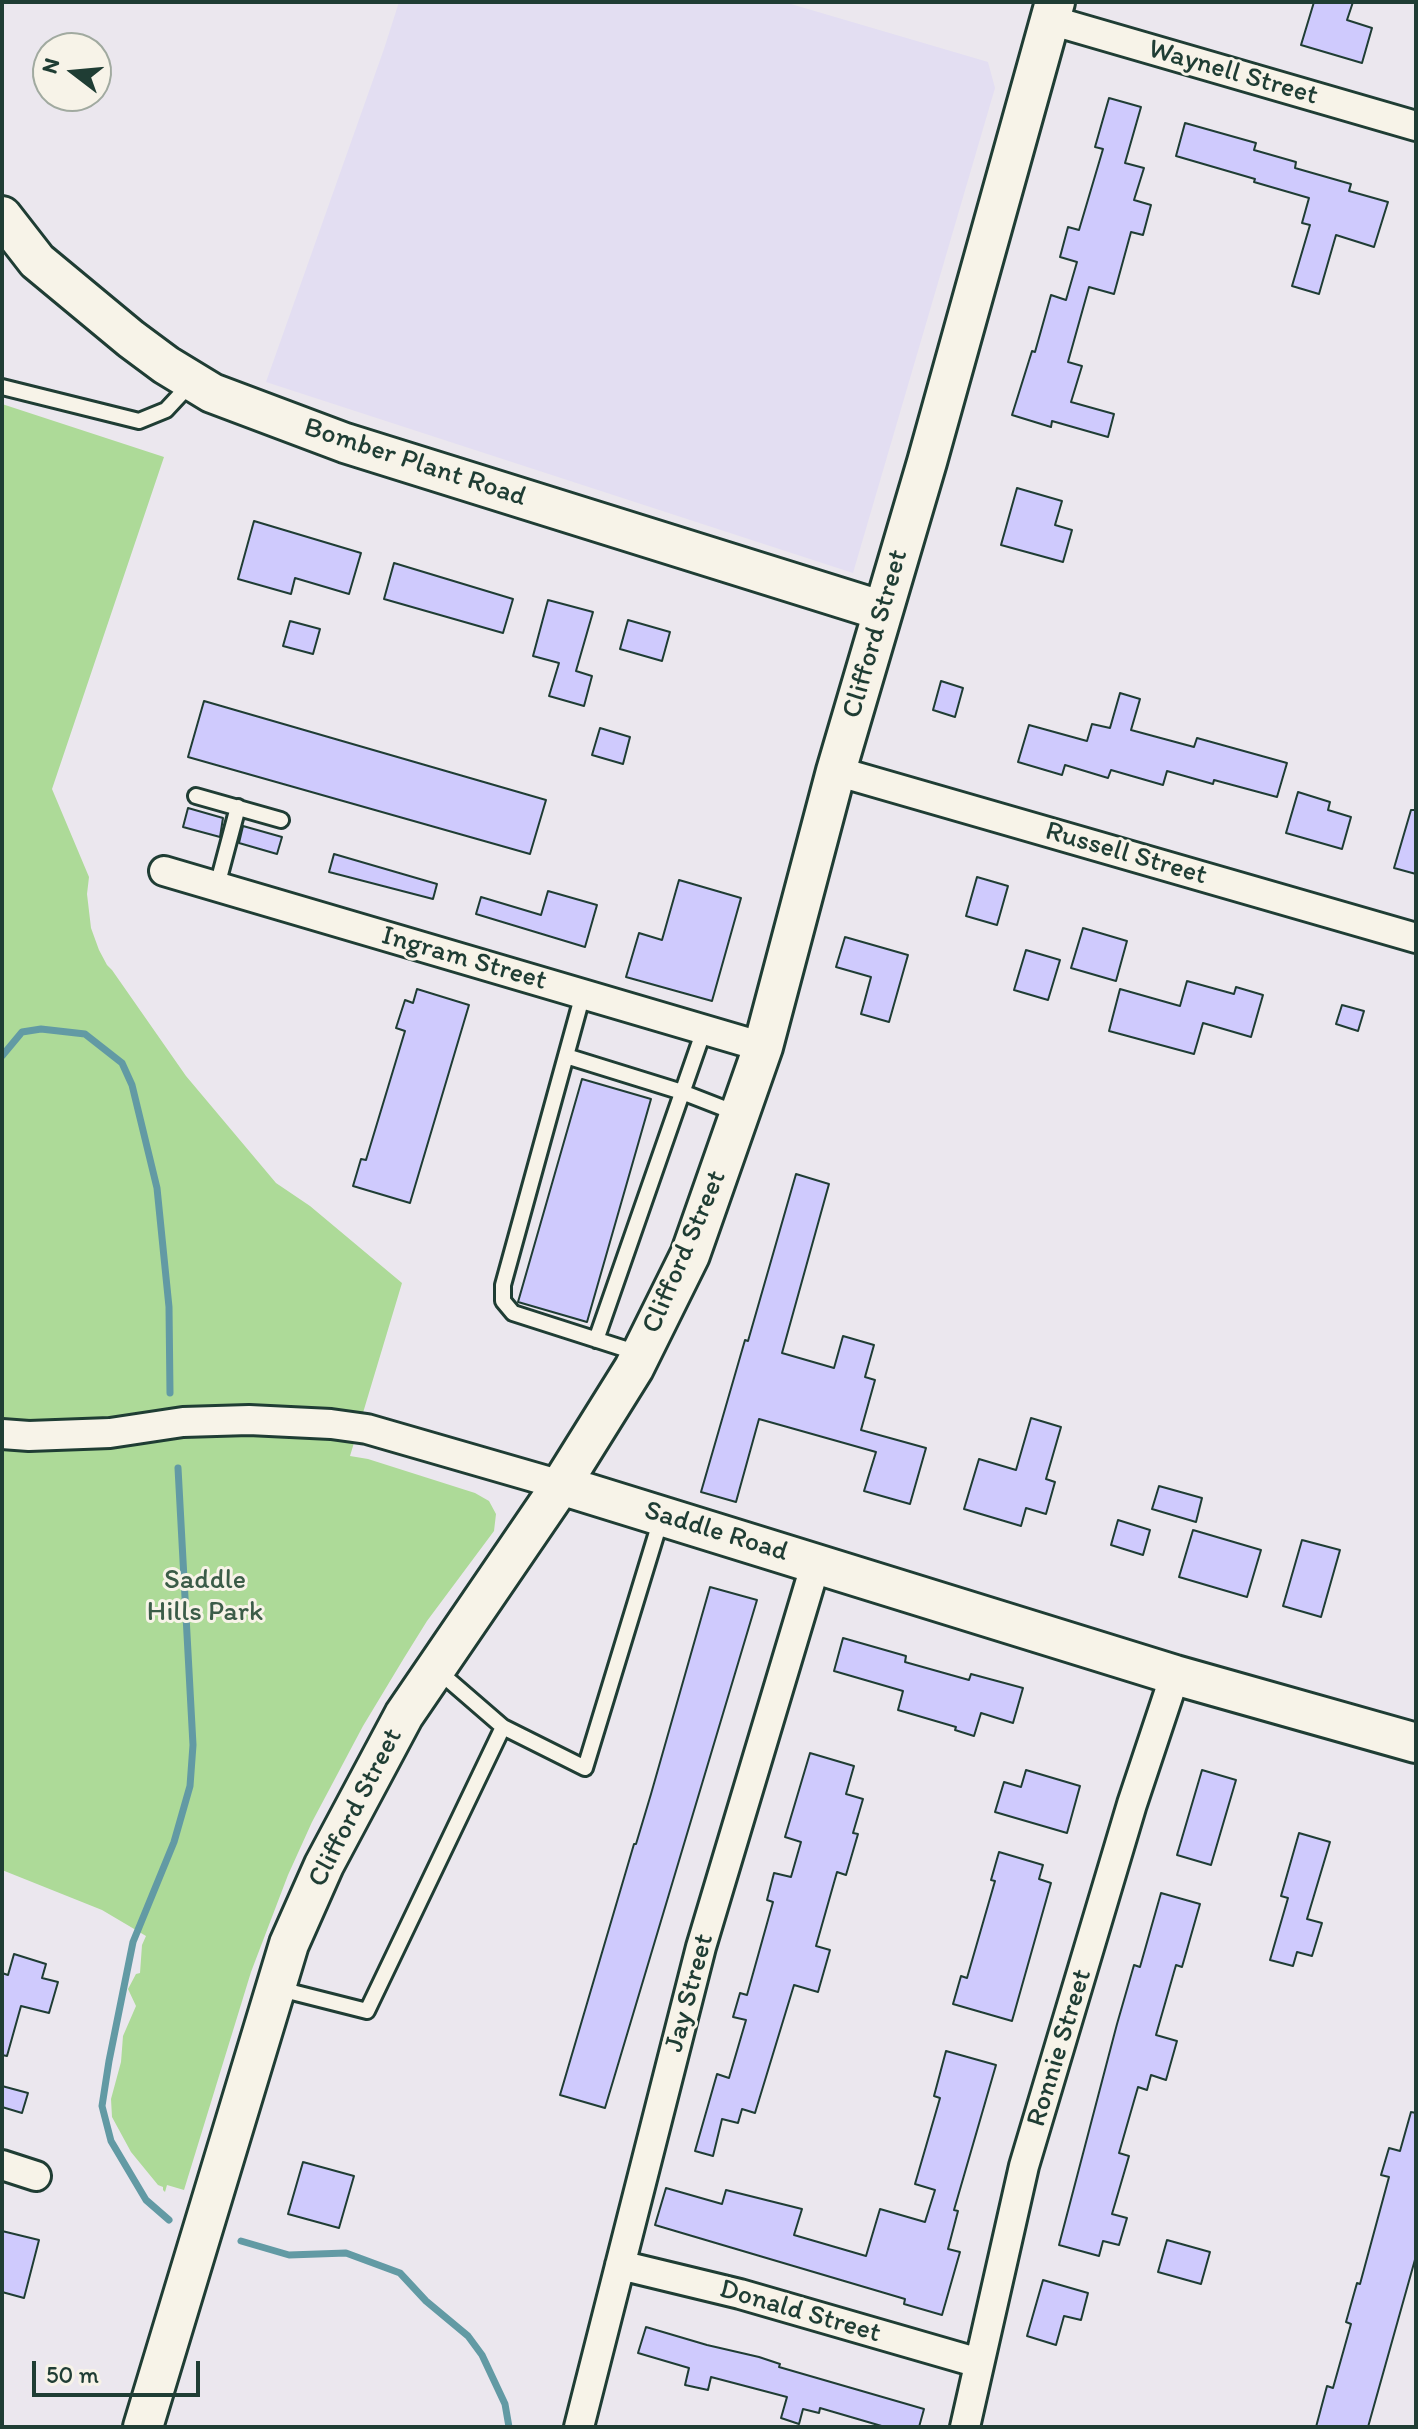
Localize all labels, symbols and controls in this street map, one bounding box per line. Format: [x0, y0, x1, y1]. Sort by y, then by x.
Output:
north arrow [32, 32, 112, 112]
street label: Waynell Street [1144, 33, 1322, 113]
text: N [35, 55, 65, 77]
street label: Bomber Plant Road [300, 411, 530, 515]
street label: Clifford Street [836, 546, 916, 722]
street label: Russell Street [1041, 815, 1211, 893]
street label: Ingram Street [378, 919, 550, 999]
street label: Clifford Street [636, 1165, 734, 1339]
street label: Saddle Road [640, 1494, 792, 1570]
park label: Saddle Hills Park [147, 1564, 263, 1630]
street label: Clifford Street [302, 1723, 410, 1893]
street label: Jay Street [658, 1930, 722, 2056]
street label: Ronnie Street [1020, 1965, 1100, 2131]
street label: Donald Street [716, 2273, 884, 2351]
scale bar [36, 2345, 204, 2395]
text: 50 m [46, 2360, 99, 2389]

